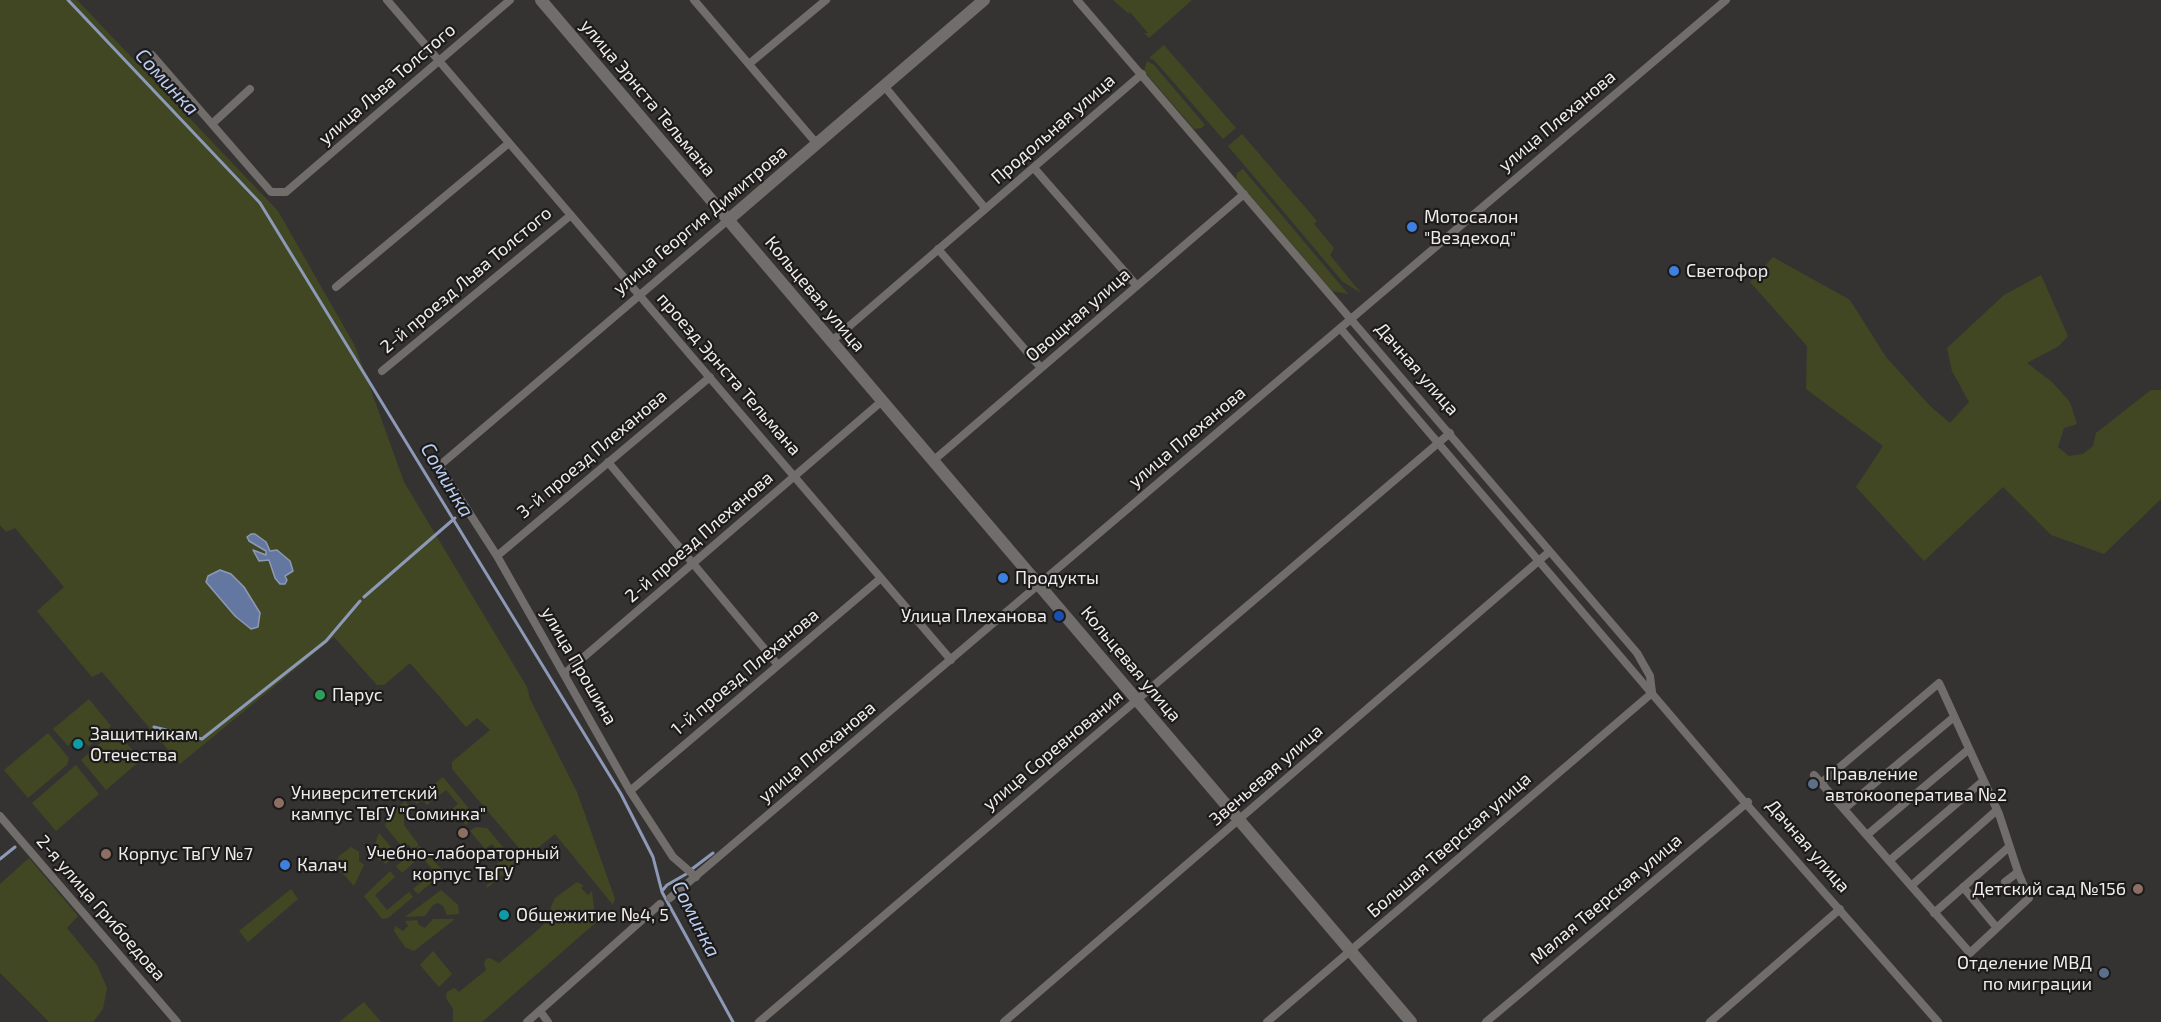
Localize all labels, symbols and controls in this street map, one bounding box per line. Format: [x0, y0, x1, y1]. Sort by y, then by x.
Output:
street label: улица Эрнста Тельмана [576, 15, 720, 181]
street label: улица Льва Толстого [314, 19, 460, 149]
water label: Соминка [130, 44, 204, 120]
street label: улица Плеханова [1494, 66, 1620, 176]
street label: Продольная улица [987, 69, 1119, 189]
street label: улица Георгия Димитрова [609, 141, 791, 299]
street label: 2-й проезд Льва Толстого [376, 202, 556, 358]
place label: Мотосалон "Вездеход" [1424, 206, 1519, 248]
marker: Мотосалон "Вездеход" [1405, 220, 1419, 234]
street label: Кольцевая улица [760, 232, 870, 356]
place label: Светофор [1686, 260, 1768, 282]
street label: Овощная улица [1021, 264, 1135, 366]
marker: Светофор [1667, 264, 1681, 278]
street label: проезд Эрнста Тельмана [652, 288, 806, 460]
street label: Дачная улица [1371, 318, 1463, 420]
street label: улица Плеханова [1124, 382, 1250, 492]
street label: 3-й проезд Плеханова [513, 385, 671, 523]
water label: Соминка [415, 438, 479, 522]
street label: 2-й проезд Плеханова [621, 467, 777, 607]
place label: Продукты [1015, 567, 1099, 589]
marker: Продукты [996, 571, 1010, 585]
street label: Кольцевая улица [1076, 602, 1186, 726]
street label: улица Прошина [536, 603, 622, 729]
street label: 1-й проезд Плеханова [667, 604, 823, 740]
place label: Улица Плеханова [901, 605, 1047, 627]
marker: Улица Плеханова [1052, 609, 1066, 623]
place label: Парус [332, 684, 383, 706]
street label: улица Соревнования [979, 685, 1127, 815]
marker: Парус [313, 688, 327, 702]
street label: улица Плеханова [754, 697, 880, 807]
street label: Звеньевая улица [1205, 720, 1327, 830]
place label: Защитникам Отечества [90, 723, 198, 766]
marker: Защитникам Отечества [71, 737, 85, 751]
place label: Правление автокооператива №2 [1825, 763, 2007, 806]
street label: Большая Тверская улица [1363, 768, 1535, 922]
marker: Правление автокооператива №2 [1806, 777, 1820, 791]
place label: Университетский кампус ТвГУ "Соминка" [291, 782, 486, 824]
street label: Дачная улица [1762, 795, 1854, 897]
marker: Университетский кампус ТвГУ "Соминка" [272, 796, 286, 810]
marker: Учебно-лабораторный корпус ТвГУ [456, 826, 470, 840]
street label: Малая Тверская улица [1526, 829, 1686, 969]
street label: 2-я улица Грибоедова [32, 831, 170, 985]
place label: Учебно-лабораторный корпус ТвГУ [367, 842, 559, 884]
place label: Корпус ТвГУ №7 [118, 843, 253, 865]
marker: Корпус ТвГУ №7 [99, 847, 113, 861]
place label: Калач [297, 854, 347, 876]
marker: Калач [278, 858, 292, 872]
water label: Соминка [667, 877, 725, 961]
place label: Детский сад №156 [1972, 878, 2126, 900]
marker: Детский сад №156 [2131, 882, 2145, 896]
place label: Общежитие №4, 5 [516, 904, 669, 926]
marker: Общежитие №4, 5 [497, 908, 511, 922]
place label: Отделение МВД по миграции [1957, 952, 2092, 994]
marker: Отделение МВД по миграции [2097, 966, 2111, 980]

